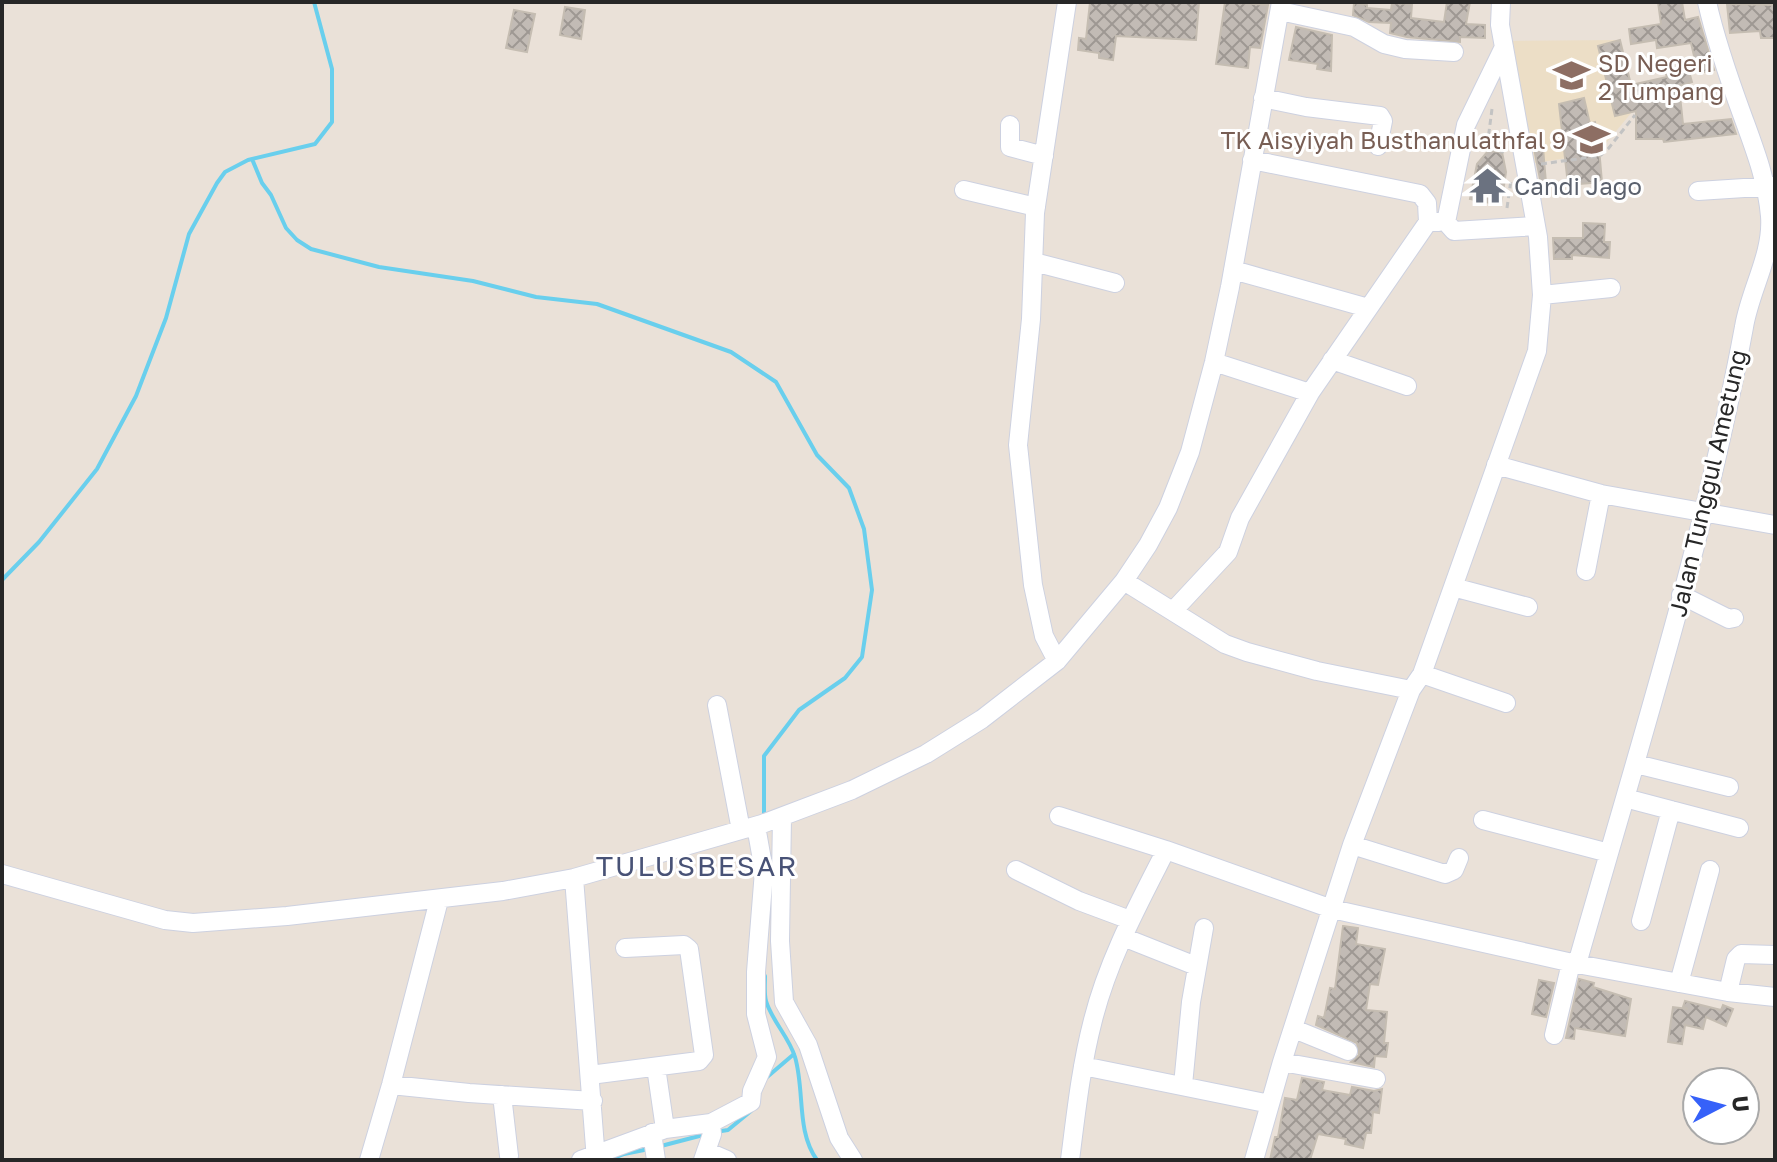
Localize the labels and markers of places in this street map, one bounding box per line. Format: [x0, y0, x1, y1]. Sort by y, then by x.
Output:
place label: SD Negeri 2 Tumpang [1598, 48, 1724, 105]
school or university icon: SD Negeri 2 Tumpang [1553, 57, 1591, 95]
school or university icon: TK Aisyiyah Busthanulathfal 9 [1573, 120, 1611, 158]
place label: TK Aisyiyah Busthanulathfal 9 [1220, 125, 1566, 154]
temple icon: Candi Jago [1469, 166, 1507, 204]
place label: Candi Jago [1514, 171, 1642, 200]

